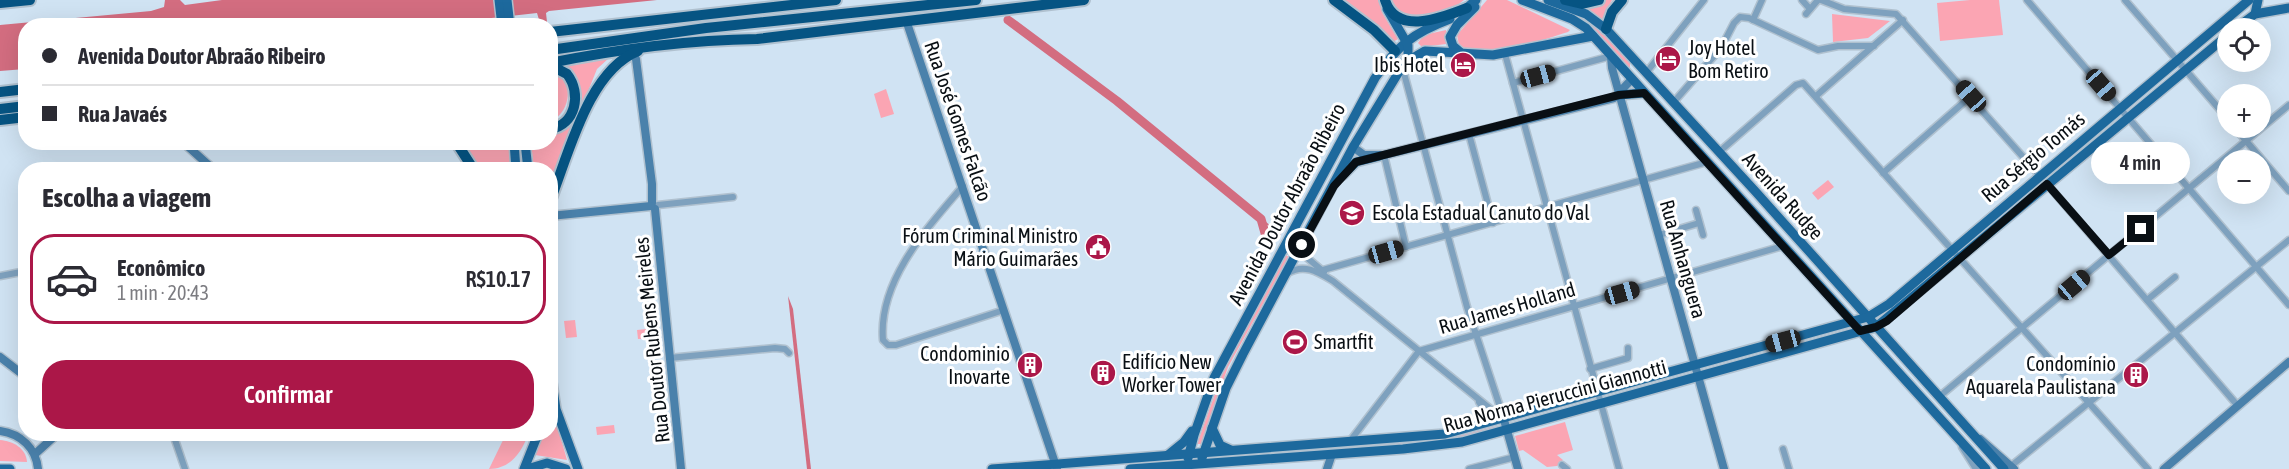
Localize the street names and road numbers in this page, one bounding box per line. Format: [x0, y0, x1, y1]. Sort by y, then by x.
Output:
street label: Rua José Gomes Falcão [920, 38, 997, 204]
street label: Avenida Doutor Abraão Ribeiro [1224, 99, 1350, 309]
street label: Rua Sérgio Tomás [1976, 107, 2089, 206]
street label: Avenida Rudge [1738, 147, 1828, 244]
street label: Rua Anhanguera [1656, 197, 1711, 321]
street label: Rua Doutor Rubens Meireles [629, 236, 674, 444]
street label: Rua James Holland [1436, 277, 1578, 338]
street label: Rua Norma Pieruccini Giannotti [1441, 355, 1669, 436]

